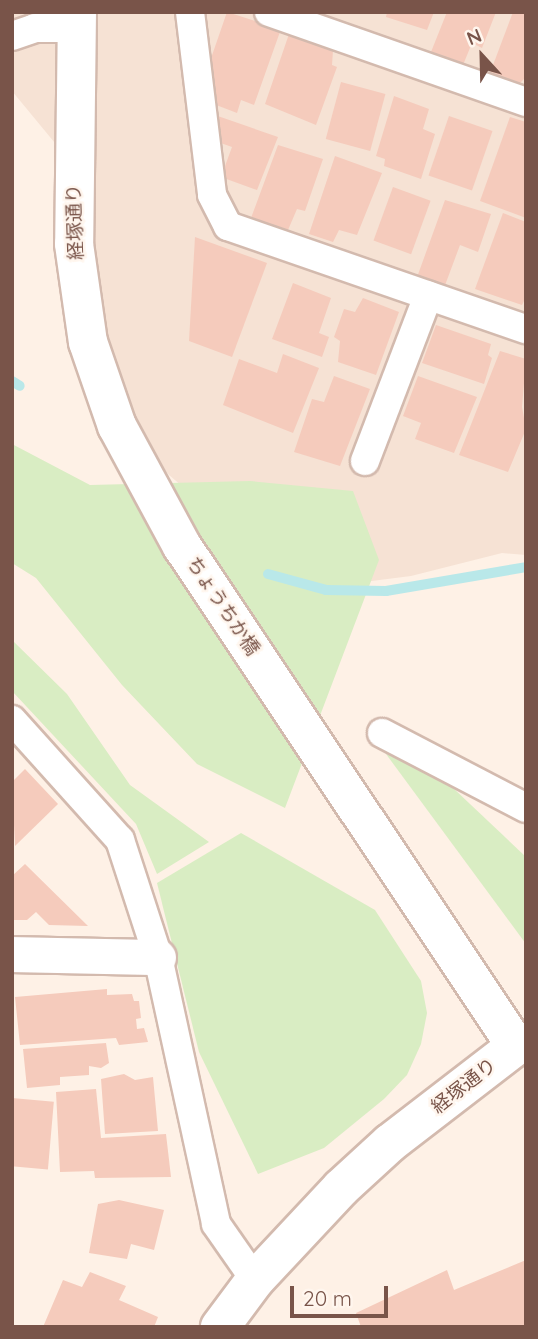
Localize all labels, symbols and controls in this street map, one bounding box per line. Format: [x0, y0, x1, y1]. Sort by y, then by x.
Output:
north arrow [447, 21, 517, 91]
text: N [463, 23, 485, 50]
street label: 経塚通り [62, 184, 88, 260]
street label: ちょうちか橋 [182, 552, 264, 660]
street label: 経塚通り [427, 1054, 501, 1118]
scale bar [293, 1272, 391, 1316]
text: 20 m [303, 1285, 352, 1311]

